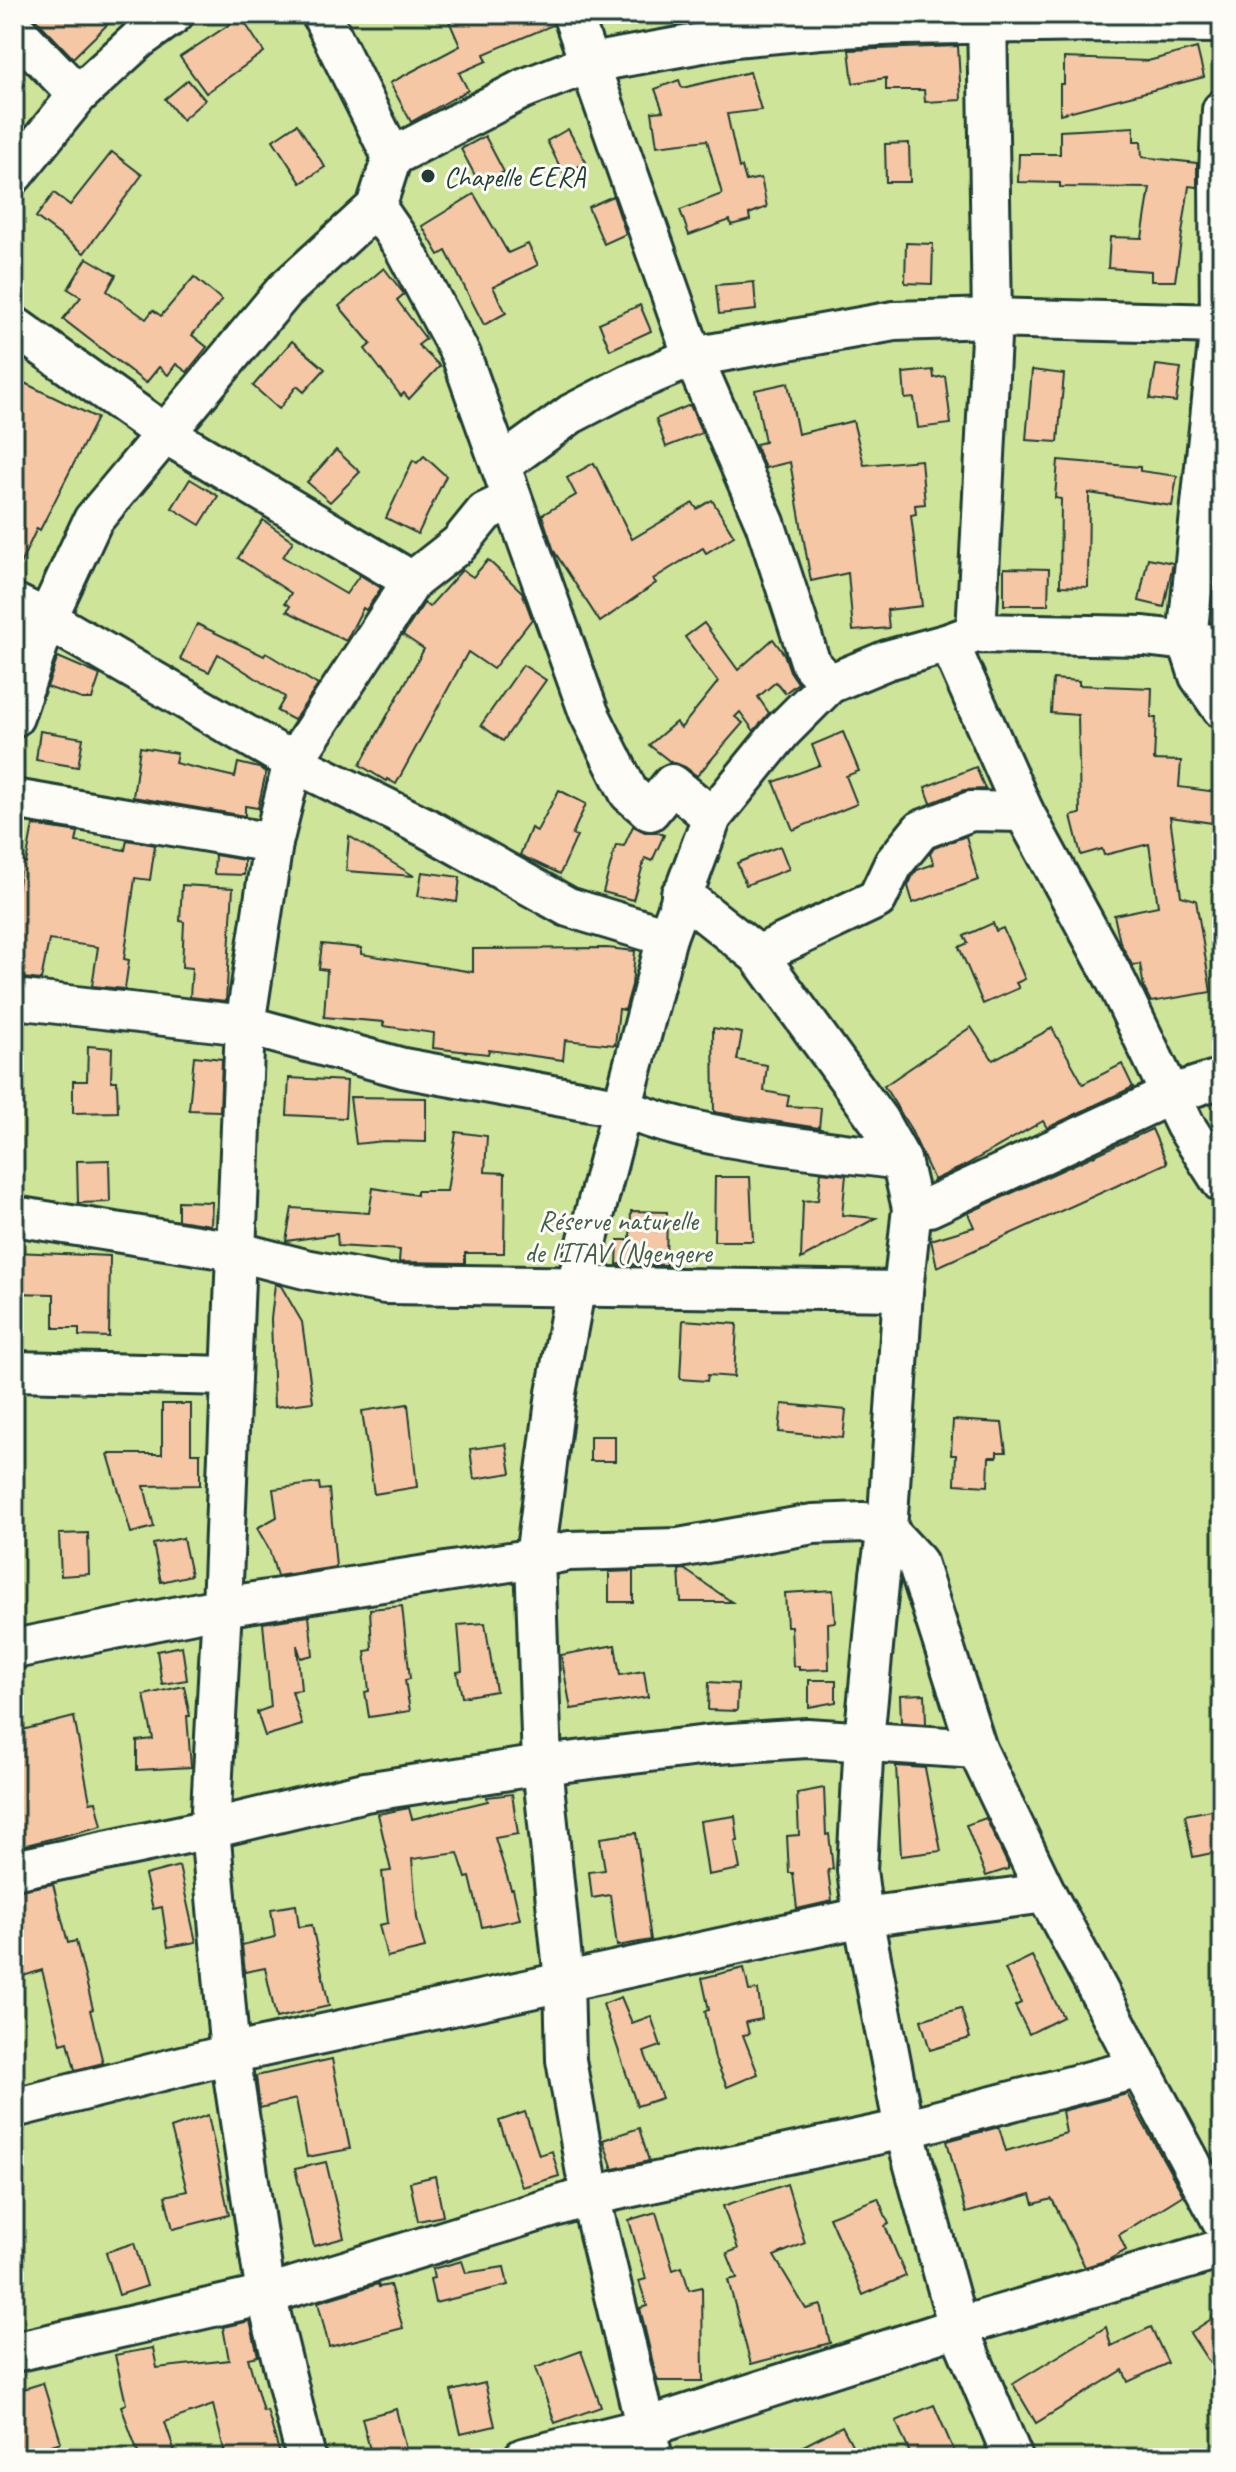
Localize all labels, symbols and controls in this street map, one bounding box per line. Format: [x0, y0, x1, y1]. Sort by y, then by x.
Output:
place label: Chapelle EERA [444, 159, 587, 194]
marker: Chapelle EERA [419, 167, 437, 185]
park label: Réserve naturelle de l'ITAV (Ngengere [524, 1203, 714, 1270]

